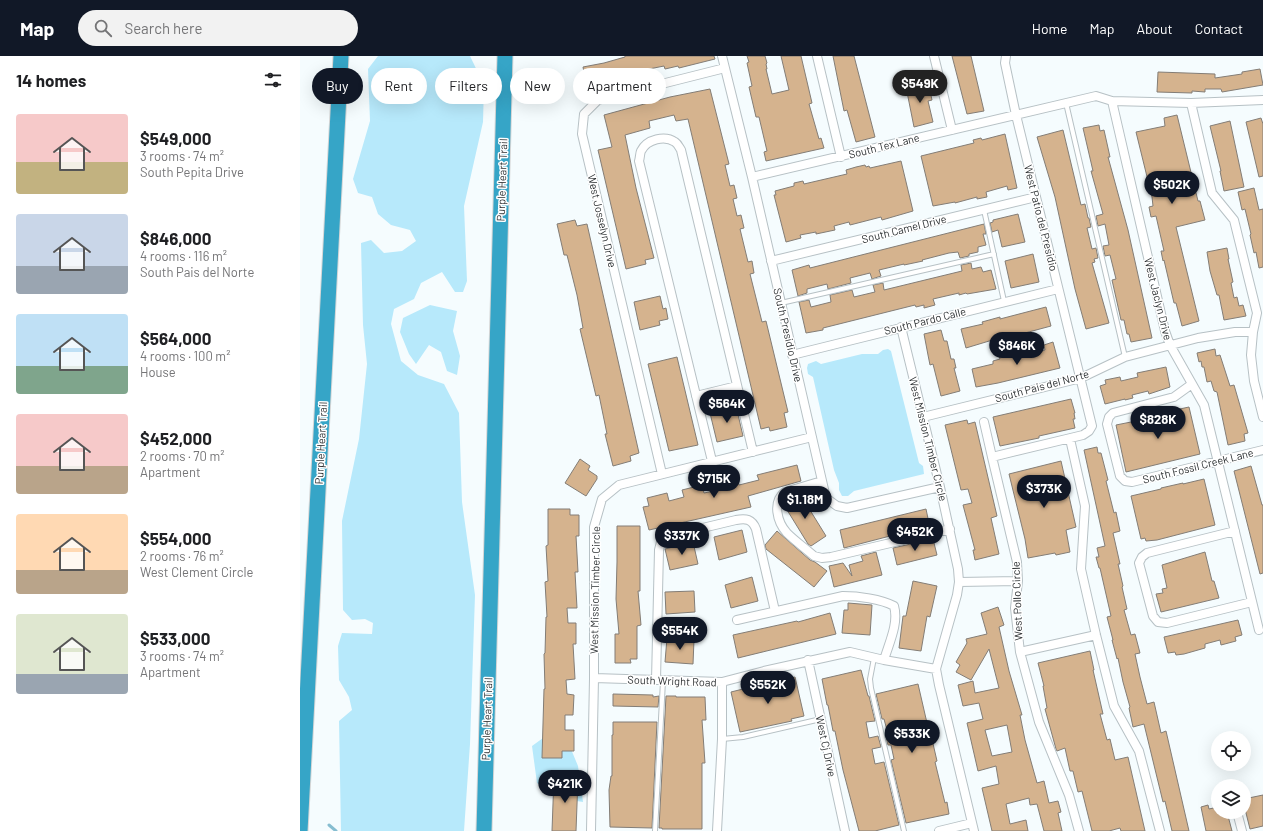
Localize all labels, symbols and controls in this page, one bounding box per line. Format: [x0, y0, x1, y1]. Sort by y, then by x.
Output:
search box [78, 10, 358, 46]
text: Map [20, 17, 54, 40]
icon: search [92, 17, 114, 39]
text: Search here [124, 19, 202, 37]
text: Home [1032, 20, 1068, 37]
text: Map [1090, 20, 1114, 37]
text: About [1136, 20, 1173, 37]
text: Contact [1195, 20, 1243, 37]
chip: Buy [312, 68, 363, 104]
chip: Rent [371, 68, 427, 104]
chip: Filters [435, 68, 502, 104]
chip: New [510, 68, 565, 104]
chip: Apartment [573, 68, 666, 104]
icon: filters [262, 69, 284, 91]
text: 14 homes [16, 70, 86, 90]
pin: $549K [892, 70, 948, 104]
text: $549K [901, 75, 939, 91]
text: $549,000 [140, 128, 211, 148]
icon: home [48, 130, 96, 178]
street label: South Tex Lane [847, 130, 921, 161]
street label: Purple Heart Trail [494, 138, 509, 222]
text: 3 rooms · 74 m² [140, 148, 224, 164]
street label: West Patio del Presidio [1022, 163, 1061, 272]
text: South Pepita Drive [140, 164, 244, 180]
pin: $502K [1144, 171, 1200, 205]
street label: West Josselyn Drive [585, 173, 620, 269]
text: $502K [1153, 176, 1191, 192]
street label: South Camel Drive [860, 212, 948, 245]
text: $846,000 [140, 228, 211, 248]
icon: home [48, 230, 96, 278]
text: 4 rooms · 116 m² [140, 248, 227, 264]
street label: West Jaclyn Drive [1142, 256, 1175, 341]
text: South Pais del Norte [140, 264, 254, 280]
street label: South Presidio Drive [771, 287, 806, 383]
street label: South Pardo Calle [883, 304, 967, 337]
text: $564,000 [140, 328, 211, 348]
icon: home [48, 330, 96, 378]
pin: $846K [989, 332, 1045, 366]
text: $846K [998, 337, 1036, 353]
text: 4 rooms · 100 m² [140, 348, 230, 364]
text: House [140, 364, 176, 380]
street label: South Pais del Norte [993, 367, 1090, 404]
street label: West Mission Timber Circle [907, 375, 950, 503]
pin: $564K [699, 390, 755, 424]
text: $564K [708, 395, 746, 411]
street label: Purple Heart Trail [312, 401, 329, 485]
pin: $828K [1130, 406, 1186, 440]
text: $828K [1140, 411, 1176, 427]
text: $452,000 [140, 428, 212, 448]
icon: home [48, 430, 96, 478]
street label: South Fossil Creek Lane [1141, 445, 1255, 486]
text: 2 rooms · 70 m² [140, 448, 224, 464]
text: Apartment [140, 464, 201, 480]
pin: $715K [686, 465, 742, 499]
text: $715K [697, 470, 731, 486]
pin: $373K [1016, 475, 1072, 509]
text: $373K [1026, 480, 1062, 496]
pin: $1.18M [772, 486, 838, 520]
text: $1.18M [787, 491, 823, 507]
pin: $452K [887, 518, 943, 552]
pin: $337K [654, 522, 710, 556]
text: $452K [896, 523, 934, 539]
street label: West Mission Timber Circle [587, 526, 602, 654]
text: $337K [664, 527, 700, 543]
text: $554,000 [140, 528, 211, 548]
icon: home [48, 530, 96, 578]
text: 2 rooms · 76 m² [140, 548, 224, 564]
street label: West Pollo Circle [1009, 561, 1024, 641]
text: West Clement Circle [140, 564, 253, 580]
pin: $554K [652, 617, 708, 651]
text: $554K [661, 622, 699, 638]
text: $533,000 [140, 628, 210, 648]
icon: home [48, 630, 96, 678]
text: 3 rooms · 74 m² [140, 648, 224, 664]
text: Apartment [140, 664, 201, 680]
pin: $552K [740, 671, 796, 705]
street label: South Wright Road [627, 672, 717, 689]
text: $552K [750, 676, 786, 692]
street label: Purple Heart Trail [479, 677, 494, 761]
street label: West Cj Drive [814, 714, 839, 778]
pin: $533K [884, 720, 940, 754]
text: $533K [894, 725, 930, 741]
map controls [1211, 731, 1251, 819]
button: locate [1211, 731, 1251, 771]
pin: $421K [537, 770, 593, 804]
text: $421K [547, 775, 583, 791]
button: layers [1211, 779, 1251, 819]

